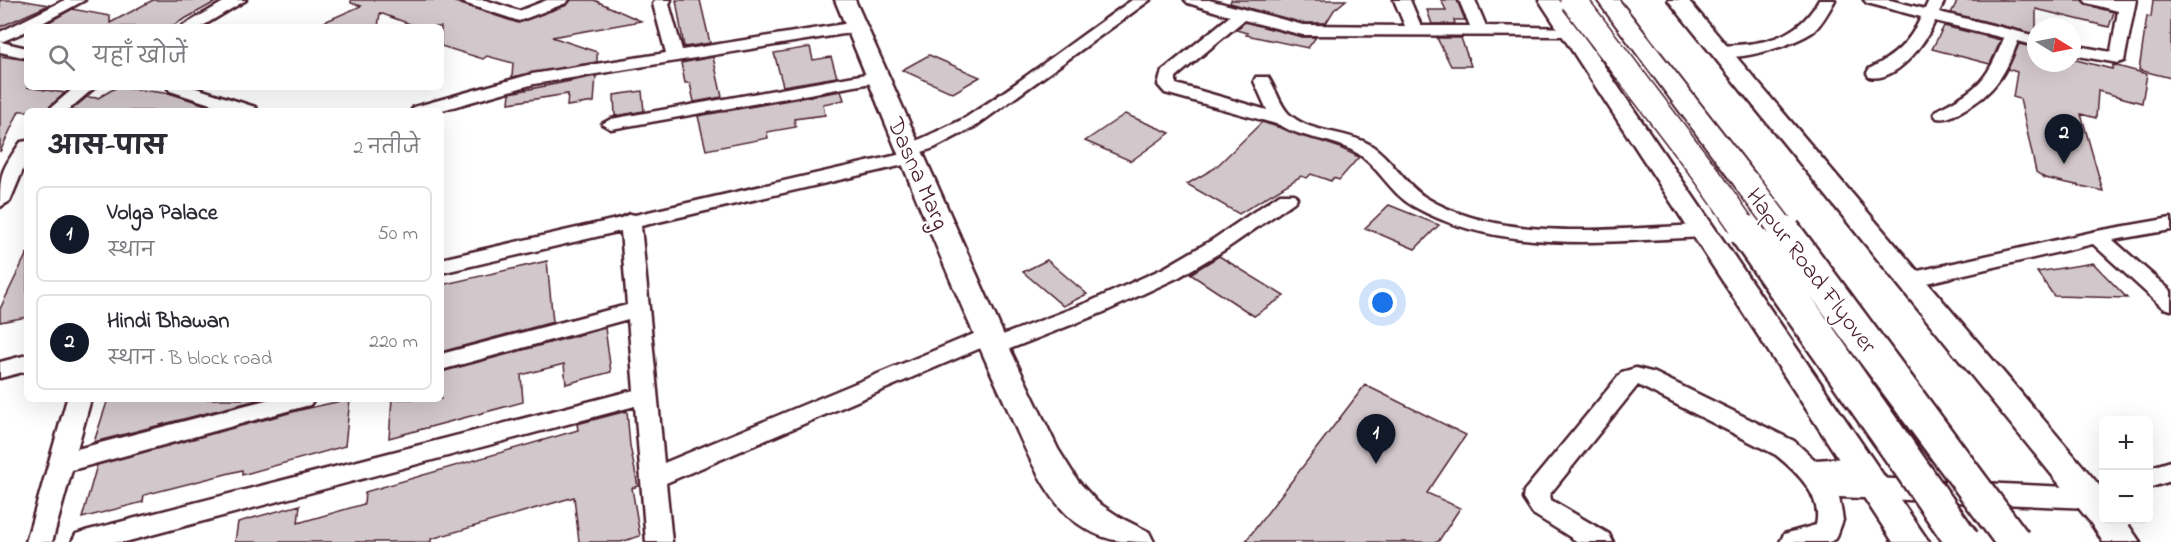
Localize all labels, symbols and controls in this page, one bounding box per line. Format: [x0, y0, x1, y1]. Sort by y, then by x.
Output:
north arrow [2027, 18, 2081, 72]
search box [24, 24, 444, 90]
icon: search [45, 41, 78, 74]
text: यहाँ खोजें [93, 42, 187, 74]
street label: Dasna Marg [876, 111, 957, 236]
pin: 2 [2044, 114, 2084, 164]
text: आस-पास [48, 129, 166, 167]
text: 2 नतीजे [353, 134, 420, 163]
street label: Hapur Road Flyover [1735, 181, 1884, 363]
text: Volga Palace [107, 198, 218, 230]
text: 1 [66, 220, 73, 249]
text: 50 m [377, 220, 418, 249]
text: स्थान [107, 237, 154, 266]
your location [1368, 288, 1397, 317]
text: Hindi Bhawan [107, 306, 229, 338]
text: 2 [65, 328, 74, 357]
text: 220 m [369, 328, 418, 357]
text: स्थान · B block road [107, 345, 272, 374]
pin: 1 [1356, 414, 1396, 464]
map controls [2099, 416, 2153, 524]
button: + [2099, 416, 2153, 470]
button: − [2099, 470, 2153, 524]

